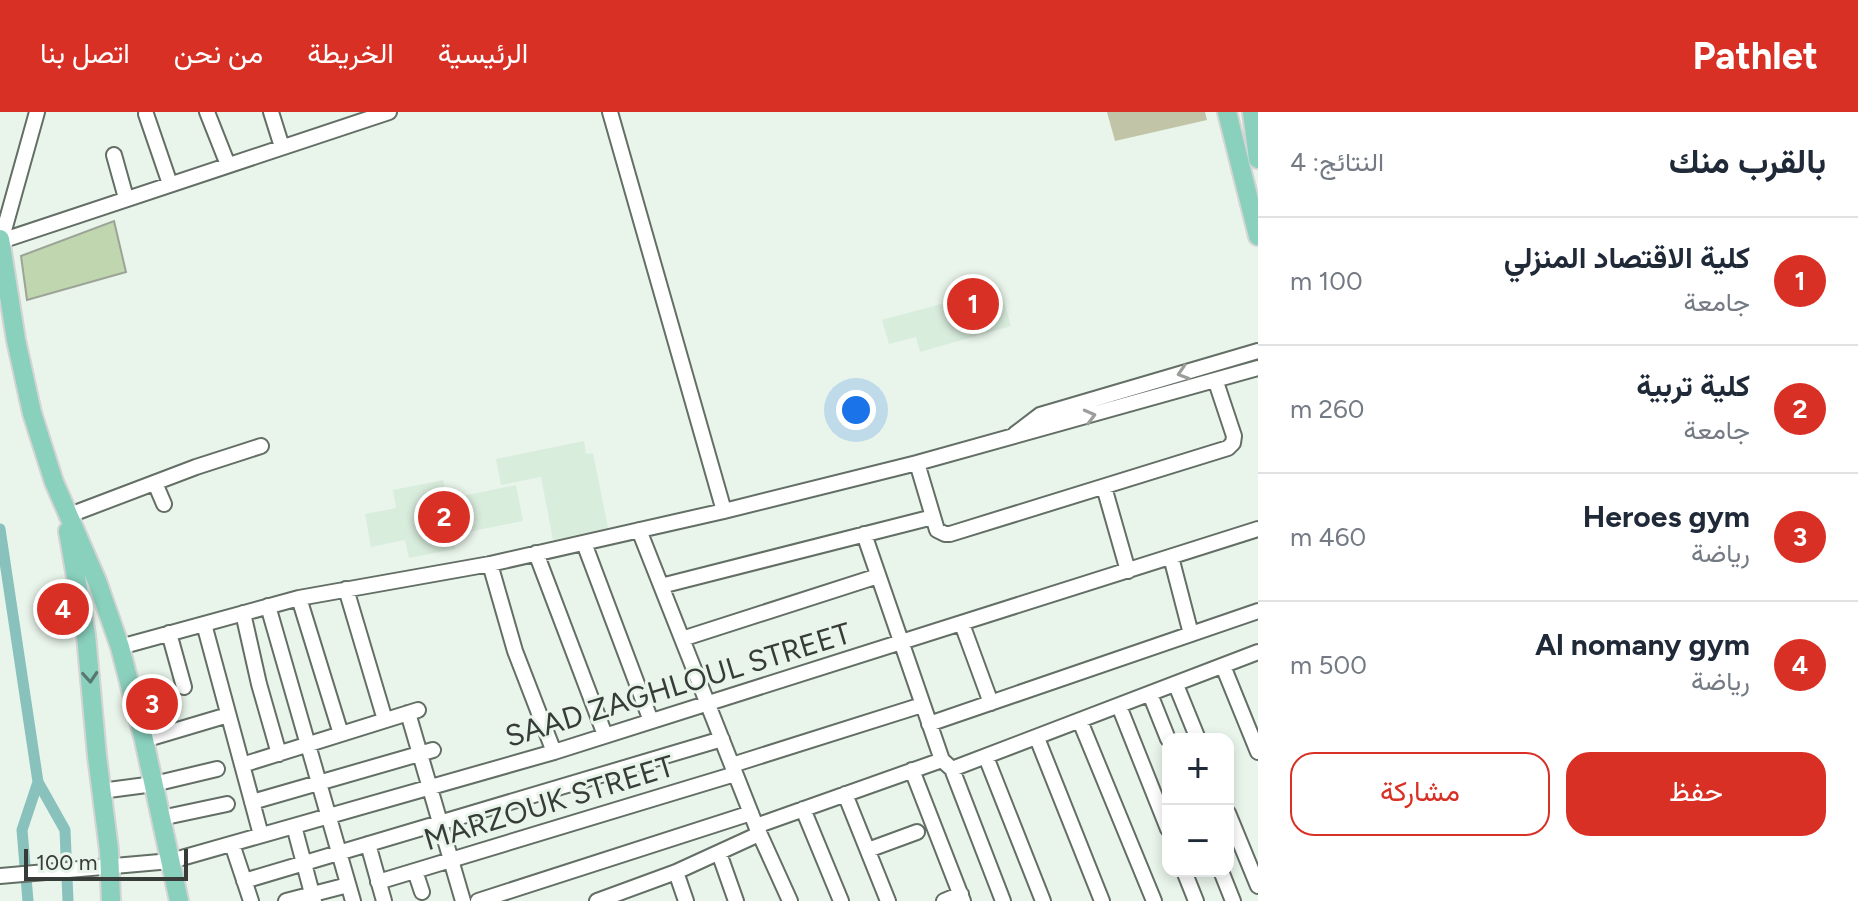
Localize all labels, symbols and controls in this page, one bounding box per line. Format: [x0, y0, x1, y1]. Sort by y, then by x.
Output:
text: Pathlet [1693, 33, 1818, 79]
text: اتصل بنا [40, 36, 130, 70]
text: من نحن [174, 36, 263, 70]
text: الخريطة [307, 36, 394, 70]
text: الرئيسية [438, 36, 528, 70]
text: بالقرب منك [1669, 141, 1826, 182]
text: النتائج: 4 [1290, 146, 1384, 178]
text: كلية الاقتصاد المنزلي [1504, 239, 1750, 276]
text: 100 m [1290, 265, 1363, 297]
text: 1 [1795, 265, 1806, 297]
pin: 1 [947, 274, 999, 334]
text: جامعة [1684, 286, 1750, 318]
one-way arrow [1177, 364, 1191, 380]
text: كلية تربية [1636, 367, 1750, 404]
your location [836, 390, 876, 430]
text: 260 m [1290, 393, 1365, 425]
text: 2 [1792, 393, 1808, 425]
one-way arrow [1083, 408, 1097, 425]
text: جامعة [1684, 414, 1750, 446]
pin: 2 [418, 487, 470, 547]
text: Heroes gym [1583, 498, 1750, 535]
text: 460 m [1290, 521, 1366, 553]
text: 3 [1793, 521, 1807, 553]
text: رياضة [1691, 537, 1750, 569]
pin: 4 [37, 579, 89, 639]
street label: SAAD ZAGHLOUL STREET [500, 614, 856, 755]
text: Al nomany gym [1535, 626, 1750, 663]
text: 500 m [1290, 649, 1367, 681]
text: 4 [1792, 649, 1808, 681]
text: رياضة [1691, 665, 1750, 697]
one-way arrow [81, 670, 98, 683]
pin: 3 [126, 674, 178, 734]
map controls [1162, 733, 1234, 877]
button: + [1162, 733, 1234, 805]
street label: MARZOUK STREET [419, 747, 679, 858]
button: مشاركة [1290, 752, 1550, 836]
button: حفظ [1566, 752, 1826, 836]
button: − [1162, 805, 1234, 877]
scale bar [24, 845, 188, 881]
text: 100 m [36, 849, 97, 876]

